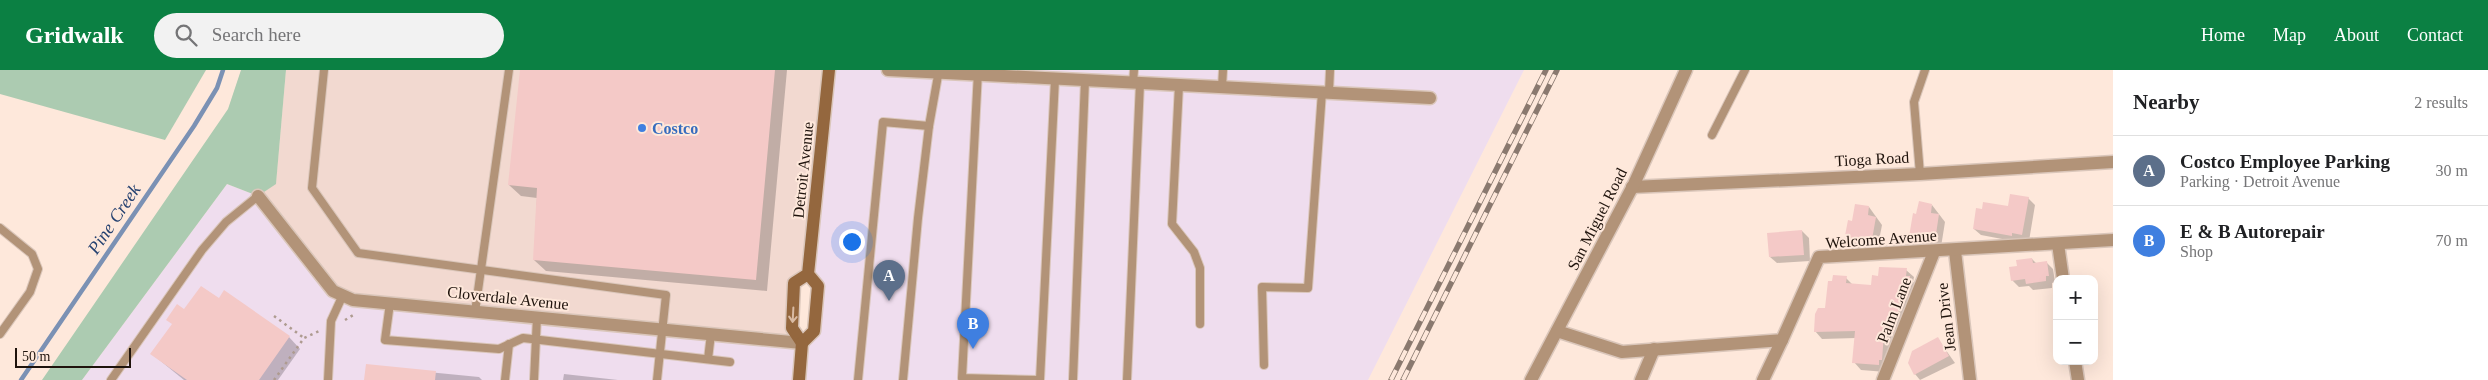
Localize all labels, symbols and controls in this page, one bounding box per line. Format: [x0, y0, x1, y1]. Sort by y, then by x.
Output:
search box [154, 13, 504, 58]
icon: search [172, 21, 200, 49]
text: Gridwalk [25, 22, 124, 48]
text: Search here [212, 24, 301, 45]
text: Home [2201, 25, 2245, 45]
text: Map [2273, 25, 2306, 45]
text: About [2334, 25, 2379, 45]
text: Contact [2407, 25, 2463, 45]
text: Nearby [2133, 90, 2200, 114]
text: 2 results [2414, 94, 2468, 111]
place label: Costco [652, 120, 698, 137]
street label: Detroit Avenue [789, 121, 817, 219]
marker: Costco [636, 122, 648, 134]
street label: Tioga Road [1834, 149, 1910, 170]
text: Costco Employee Parking [2180, 151, 2390, 172]
text: A [2143, 162, 2155, 179]
text: 30 m [2436, 162, 2468, 179]
street label: San Miguel Road [1564, 165, 1631, 273]
text: Parking · Detroit Avenue [2180, 173, 2340, 190]
water label: Pine Creek [83, 179, 145, 258]
text: E & B Autorepair [2180, 221, 2325, 242]
street label: Welcome Avenue [1825, 227, 1937, 251]
your location [839, 229, 865, 255]
text: B [2144, 232, 2154, 249]
text: 70 m [2436, 232, 2468, 249]
text: Shop [2180, 243, 2213, 260]
pin: A [873, 260, 905, 301]
street label: Palm Lane [1874, 275, 1914, 345]
map controls [2053, 275, 2098, 365]
button: + [2053, 275, 2098, 320]
street label: Jean Drive [1933, 282, 1959, 352]
street label: Cloverdale Avenue [447, 283, 569, 313]
one-way arrow [788, 307, 797, 323]
pin: B [957, 308, 989, 349]
button: − [2053, 320, 2098, 365]
scale bar [15, 345, 131, 368]
text: 50 m [22, 349, 50, 364]

